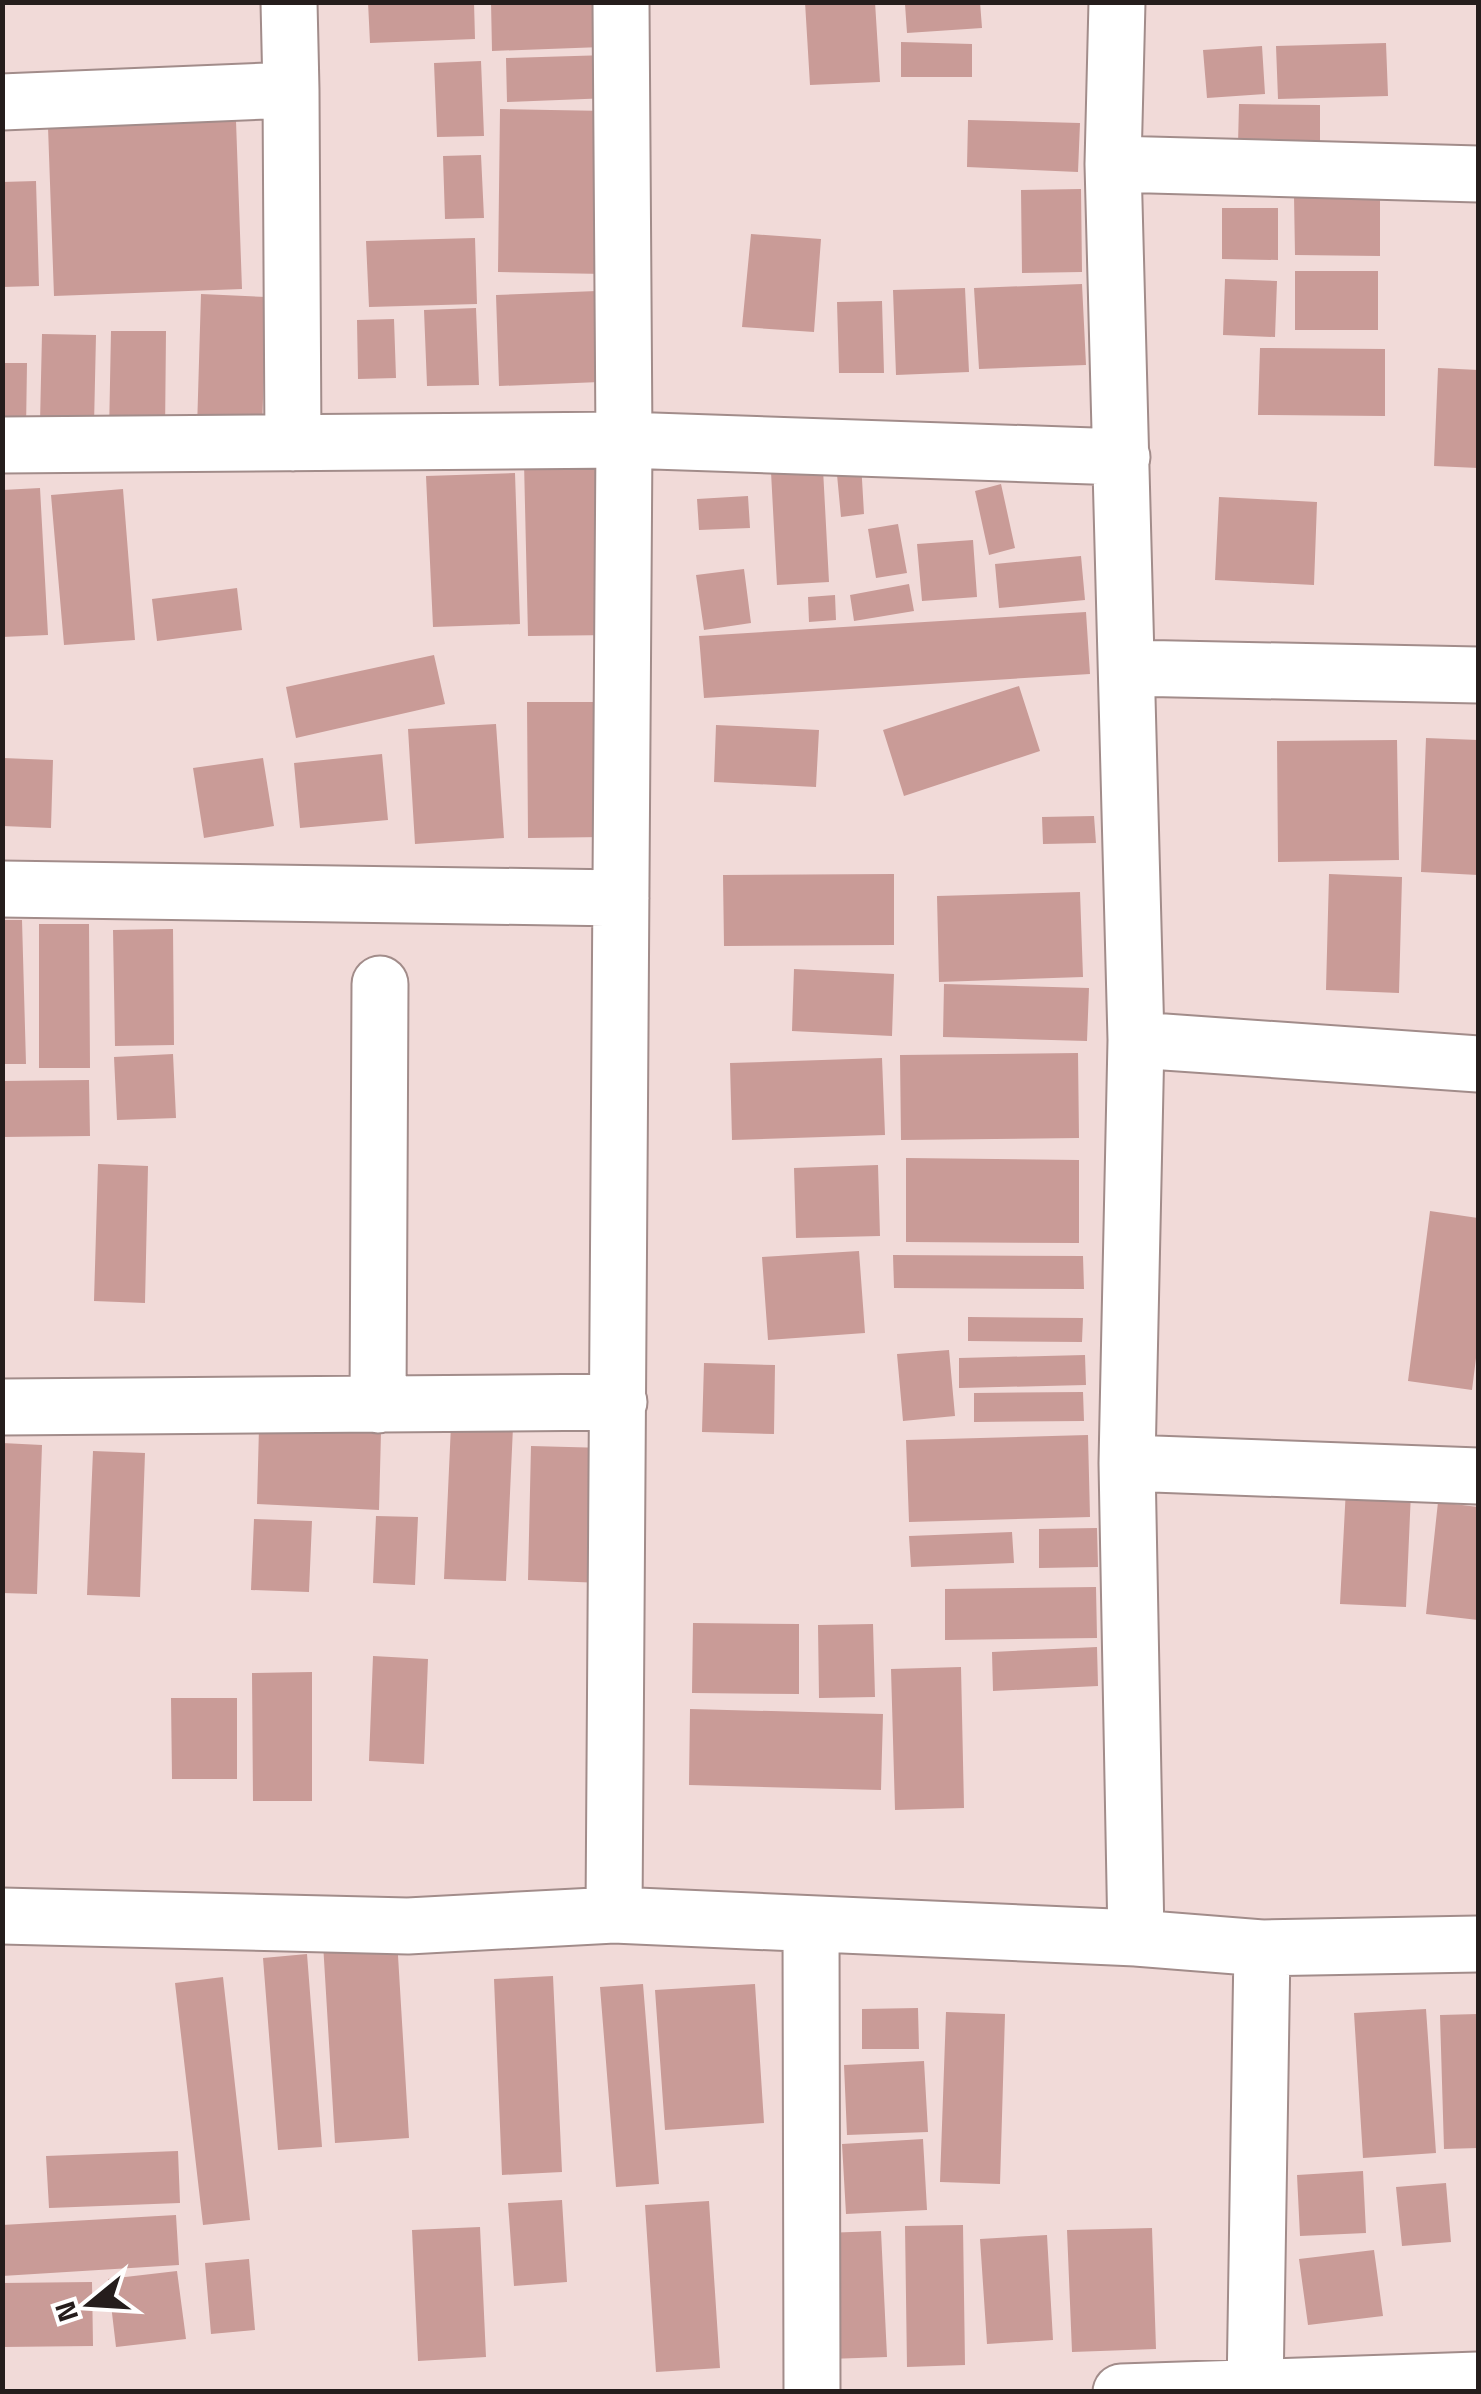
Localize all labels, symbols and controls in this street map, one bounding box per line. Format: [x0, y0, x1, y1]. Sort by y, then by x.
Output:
north arrow [40, 2254, 140, 2354]
text: N [42, 2296, 89, 2328]

